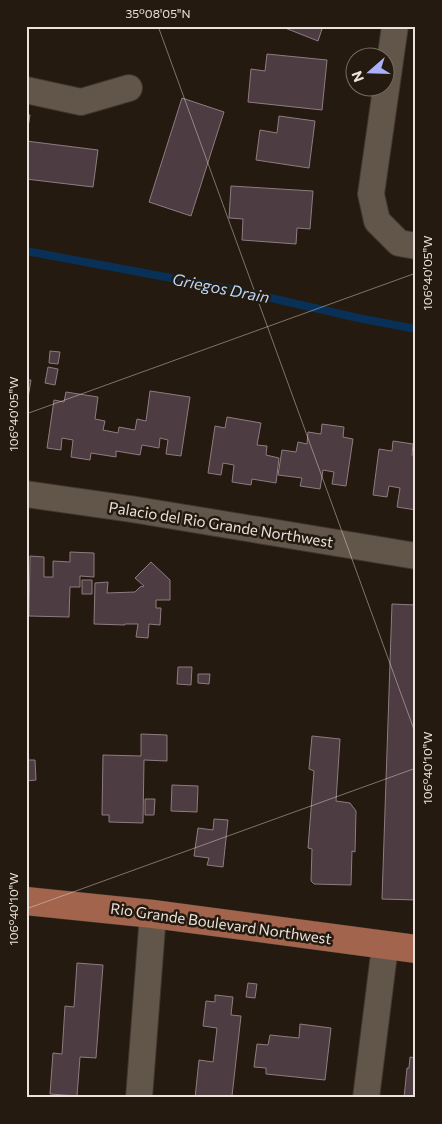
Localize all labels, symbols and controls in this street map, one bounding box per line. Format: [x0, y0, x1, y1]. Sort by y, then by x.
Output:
text: 35°08'05"N [125, 6, 191, 20]
north arrow [344, 48, 394, 98]
text: N [348, 69, 367, 84]
text: 106°40'05"W [420, 236, 434, 310]
water label: Griegos Drain [171, 269, 271, 306]
text: 106°40'05"W [6, 377, 20, 451]
street label: Palacio del Rio Grande Northwest [108, 497, 335, 551]
text: 106°40'10"W [420, 732, 434, 804]
text: 106°40'10"W [6, 873, 20, 945]
street label: Rio Grande Boulevard Northwest [109, 899, 333, 947]

